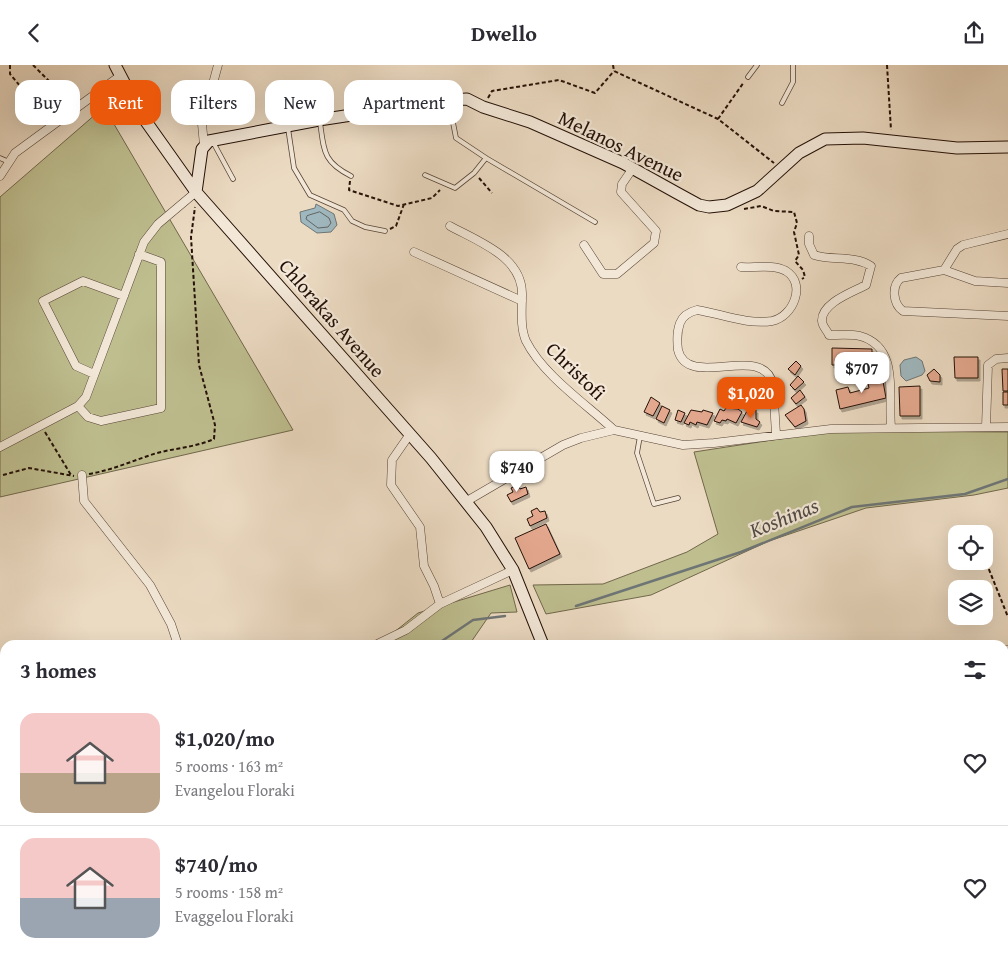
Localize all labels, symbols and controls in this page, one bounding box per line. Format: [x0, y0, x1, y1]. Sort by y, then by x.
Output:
text: Dwello [471, 17, 537, 49]
icon: back [20, 19, 48, 47]
icon: share [960, 19, 988, 47]
chip: Buy [15, 80, 80, 125]
chip: Rent [90, 80, 161, 125]
chip: Filters [171, 80, 255, 125]
chip: New [265, 80, 334, 125]
chip: Apartment [344, 80, 463, 125]
street label: Melanos Avenue [554, 103, 689, 188]
street label: Chlorakas Avenue [273, 252, 392, 383]
street label: Christofi [540, 335, 613, 406]
pin: $707 [832, 351, 892, 394]
text: $707 [845, 356, 879, 380]
pin: $1,020 [710, 377, 792, 419]
text: $1,020 [728, 381, 774, 405]
pin: $740 [487, 451, 547, 493]
text: $740 [500, 455, 534, 479]
water label: Koshinas [744, 490, 823, 546]
map controls [948, 525, 993, 625]
button: locate [948, 525, 993, 570]
button: layers [948, 580, 993, 625]
text: 3 homes [20, 655, 96, 686]
icon: filters [961, 656, 989, 684]
text: $1,020/mo [175, 723, 275, 754]
icon: home [60, 733, 120, 793]
icon: heart [961, 749, 989, 777]
text: 5 rooms · 163 m² [175, 754, 283, 778]
text: Evangelou Floraki [175, 778, 295, 802]
text: $740/mo [175, 849, 258, 880]
icon: home [60, 858, 120, 918]
icon: heart [961, 874, 989, 902]
text: 5 rooms · 158 m² [175, 880, 283, 904]
text: Evaggelou Floraki [175, 904, 294, 928]

